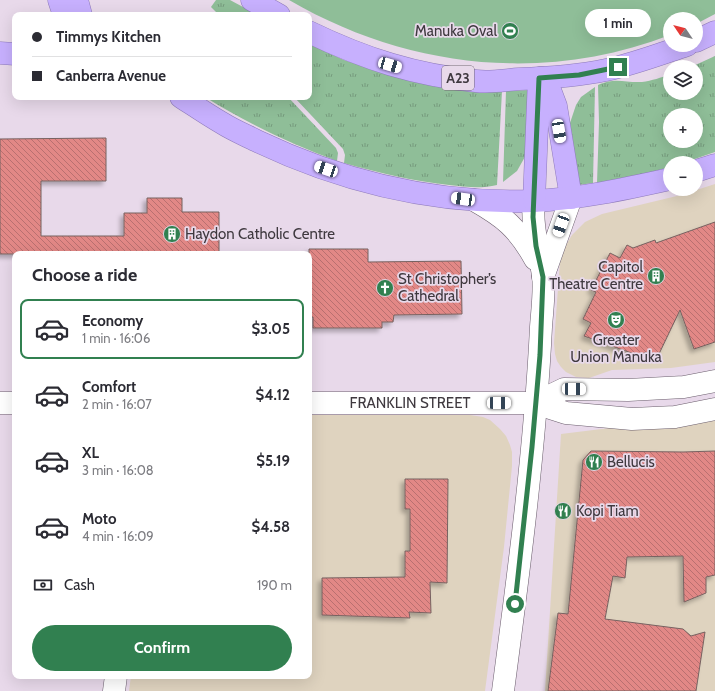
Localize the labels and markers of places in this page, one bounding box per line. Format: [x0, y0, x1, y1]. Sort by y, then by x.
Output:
sports icon: Manuka Oval [500, 21, 520, 41]
place label: Manuka Oval [415, 22, 497, 40]
building icon: Haydon Catholic Centre [162, 224, 182, 244]
place label: Haydon Catholic Centre [185, 225, 335, 243]
place label: Capitol Theatre Centre [549, 258, 643, 293]
building icon: Capitol Theatre Centre [646, 266, 666, 286]
place label: St Christopher’s Cathedral [398, 270, 496, 305]
church icon: St Christopher’s Cathedral [375, 278, 395, 298]
theatre icon: Greater Union Manuka [606, 310, 626, 330]
place label: Greater Union Manuka [570, 331, 663, 366]
restaurant icon: Bellucis [584, 452, 604, 472]
place label: Bellucis [607, 453, 655, 471]
restaurant icon: Kopi Tiam [553, 501, 573, 521]
place label: Kopi Tiam [576, 502, 639, 520]

